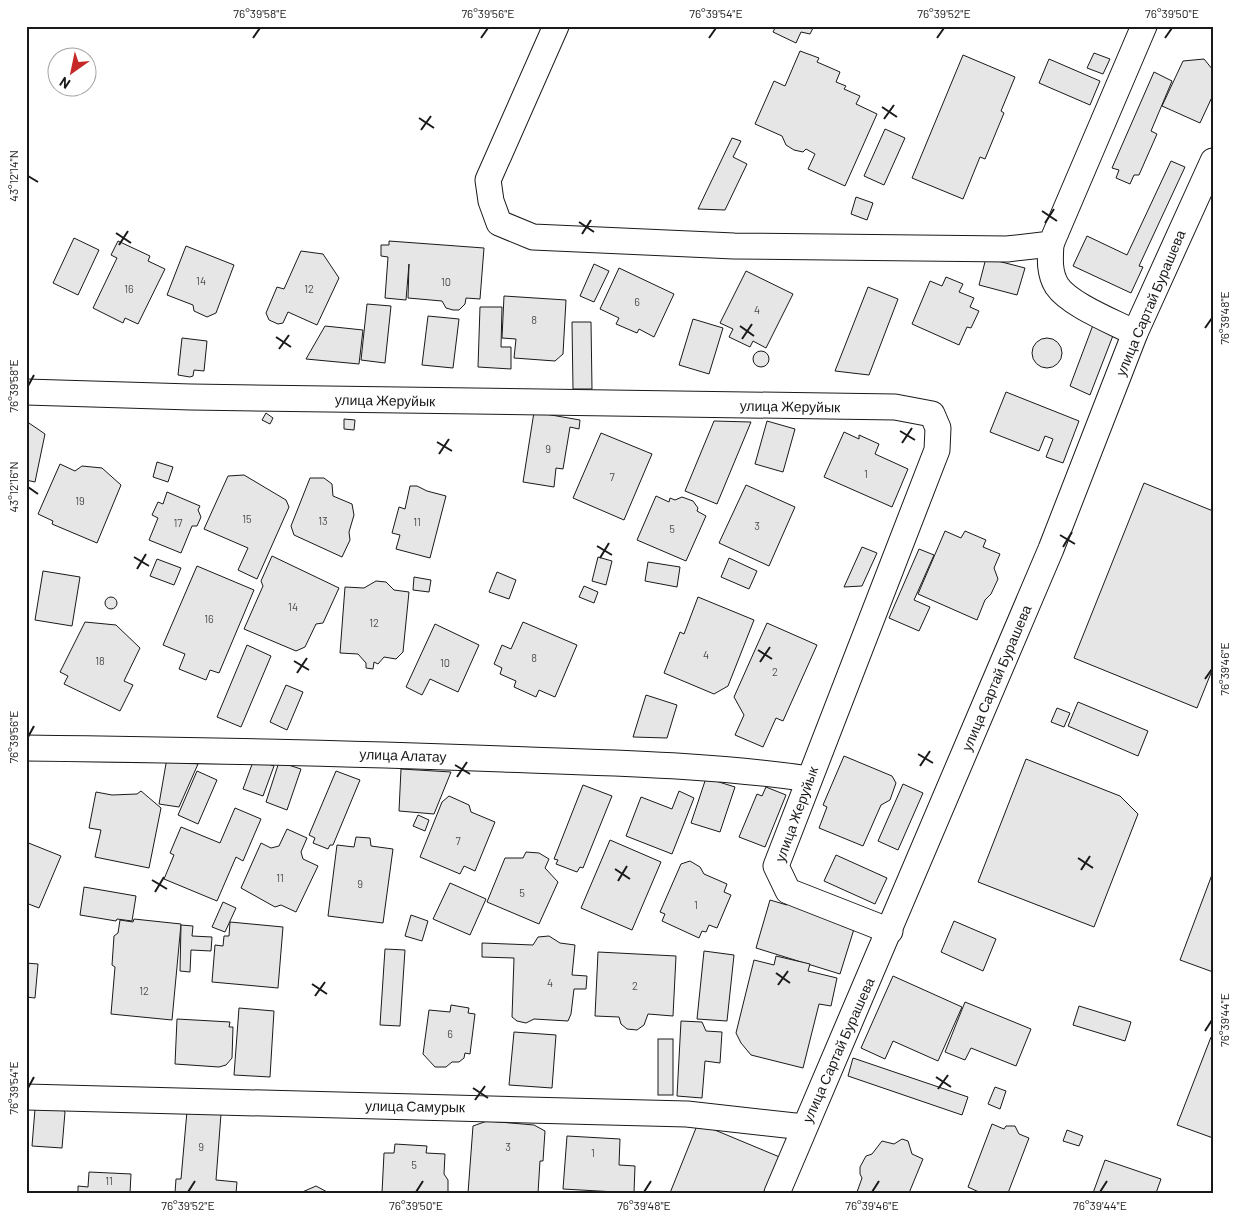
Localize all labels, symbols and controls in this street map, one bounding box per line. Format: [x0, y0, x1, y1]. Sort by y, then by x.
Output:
text: 76°39'58"E [233, 6, 287, 20]
text: 76°39'56"E [461, 6, 515, 20]
text: 76°39'54"E [689, 6, 743, 20]
text: 76°39'52"E [917, 6, 971, 20]
text: 76°39'50"E [1145, 6, 1199, 20]
north arrow [48, 48, 98, 98]
text: N [56, 74, 73, 93]
text: 43°12'14"N [6, 150, 20, 202]
street label: улица Сартай Бурашева [1112, 227, 1189, 379]
house number: 14 [196, 274, 206, 287]
house number: 10 [441, 275, 451, 288]
house number: 16 [124, 282, 134, 295]
house number: 12 [304, 282, 314, 295]
text: 76°39'48"E [1217, 291, 1231, 345]
house number: 6 [634, 295, 640, 308]
house number: 4 [754, 303, 760, 316]
house number: 8 [531, 313, 537, 326]
text: 76°39'58"E [6, 359, 20, 413]
street label: улица Жеруйык [335, 391, 436, 409]
street label: улица Жеруйык [740, 397, 841, 415]
house number: 9 [545, 442, 551, 455]
text: 43°12'16"N [6, 461, 20, 513]
house number: 1 [864, 467, 868, 480]
house number: 7 [609, 470, 615, 483]
house number: 19 [75, 494, 85, 507]
house number: 15 [242, 512, 252, 525]
house number: 13 [318, 514, 328, 527]
house number: 11 [413, 515, 421, 528]
house number: 17 [173, 516, 183, 529]
house number: 3 [754, 519, 760, 532]
house number: 5 [669, 522, 675, 535]
house number: 14 [288, 600, 298, 613]
street label: улица Сартай Бурашева [958, 602, 1035, 754]
house number: 16 [204, 612, 214, 625]
house number: 12 [369, 616, 379, 629]
text: 76°39'46"E [1217, 642, 1231, 696]
house number: 4 [703, 648, 709, 661]
house number: 8 [531, 651, 537, 664]
house number: 18 [95, 654, 105, 667]
house number: 10 [440, 656, 450, 669]
house number: 2 [772, 665, 778, 678]
text: 76°39'56"E [6, 710, 20, 764]
street label: улица Алатау [359, 745, 447, 765]
street label: улица Жеруйык [771, 763, 821, 864]
house number: 7 [455, 834, 461, 847]
house number: 11 [276, 871, 284, 884]
house number: 9 [357, 877, 363, 890]
house number: 5 [519, 886, 525, 899]
house number: 1 [694, 898, 698, 911]
street label: улица Сартай Бурашева [798, 975, 878, 1125]
house number: 4 [547, 976, 553, 989]
house number: 2 [632, 979, 638, 992]
house number: 12 [139, 984, 149, 997]
text: 76°39'44"E [1217, 993, 1231, 1047]
house number: 6 [447, 1027, 453, 1040]
text: 76°39'54"E [6, 1061, 20, 1115]
street label: улица Самурык [365, 1097, 466, 1115]
house number: 9 [198, 1140, 204, 1153]
house number: 3 [505, 1140, 511, 1153]
house number: 1 [591, 1146, 595, 1159]
house number: 5 [411, 1158, 417, 1171]
house number: 11 [105, 1174, 113, 1187]
text: 76°39'52"E [161, 1198, 215, 1212]
text: 76°39'50"E [389, 1198, 443, 1212]
text: 76°39'48"E [617, 1198, 671, 1212]
text: 76°39'46"E [845, 1198, 899, 1212]
text: 76°39'44"E [1073, 1198, 1127, 1212]

